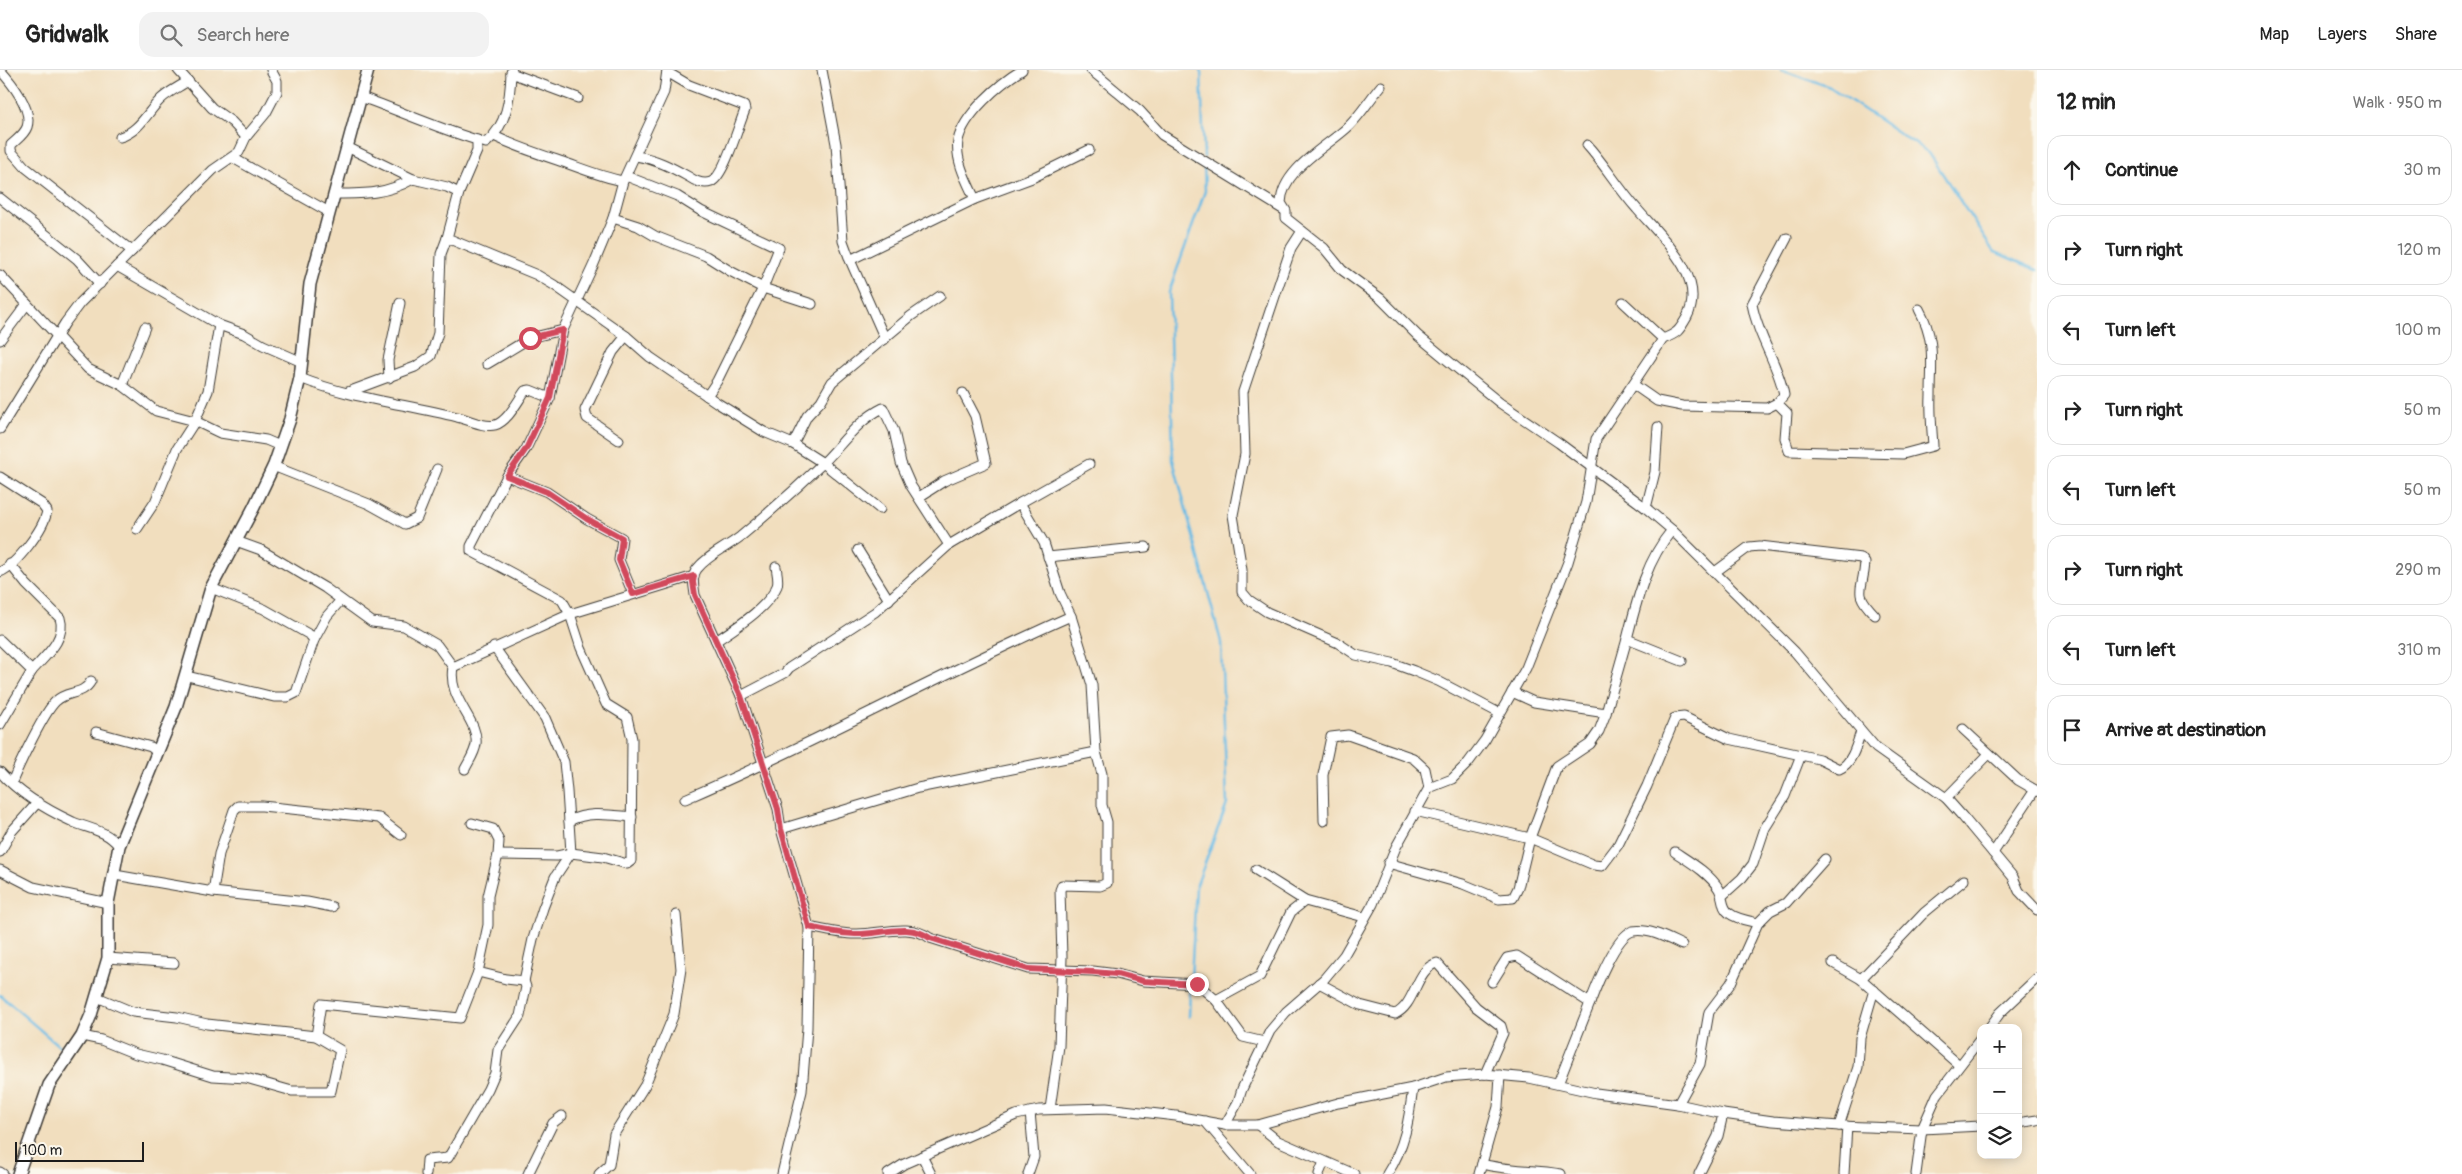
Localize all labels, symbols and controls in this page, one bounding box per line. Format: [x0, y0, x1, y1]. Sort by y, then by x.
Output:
search box [139, 12, 489, 57]
text: Gridwalk [25, 20, 109, 49]
icon: search [157, 21, 185, 49]
text: Search here [197, 23, 289, 47]
text: Map [2260, 23, 2289, 46]
text: Layers [2317, 23, 2367, 46]
text: Share [2395, 23, 2437, 46]
text: 12 min [2057, 89, 2116, 116]
text: Walk · 950 m [2353, 93, 2442, 113]
icon: ahead [2058, 156, 2086, 184]
text: Continue [2105, 158, 2178, 182]
text: 30 m [2403, 160, 2441, 180]
icon: right [2058, 236, 2086, 264]
text: Turn right [2105, 238, 2183, 262]
text: 120 m [2397, 240, 2441, 260]
icon: left [2058, 316, 2086, 344]
text: Turn left [2105, 318, 2175, 342]
text: 100 m [2395, 320, 2441, 340]
route start [519, 327, 542, 350]
icon: right [2058, 396, 2086, 424]
text: Turn right [2105, 398, 2183, 422]
text: 50 m [2404, 400, 2441, 420]
icon: left [2058, 476, 2086, 504]
text: Turn left [2105, 478, 2175, 502]
text: 50 m [2404, 480, 2441, 500]
icon: right [2058, 556, 2086, 584]
text: Turn right [2105, 558, 2183, 582]
text: 290 m [2395, 560, 2441, 580]
icon: left [2058, 636, 2086, 664]
text: Turn left [2105, 638, 2175, 662]
text: 310 m [2397, 640, 2441, 660]
icon: arrive [2058, 716, 2086, 744]
text: Arrive at destination [2105, 718, 2266, 742]
route end [1186, 973, 1209, 996]
map controls [1977, 1024, 2022, 1159]
button: + [1977, 1024, 2022, 1069]
button: − [1977, 1069, 2022, 1114]
button: layers [1977, 1114, 2022, 1159]
scale bar [15, 1139, 144, 1162]
text: 100 m [22, 1142, 62, 1159]

